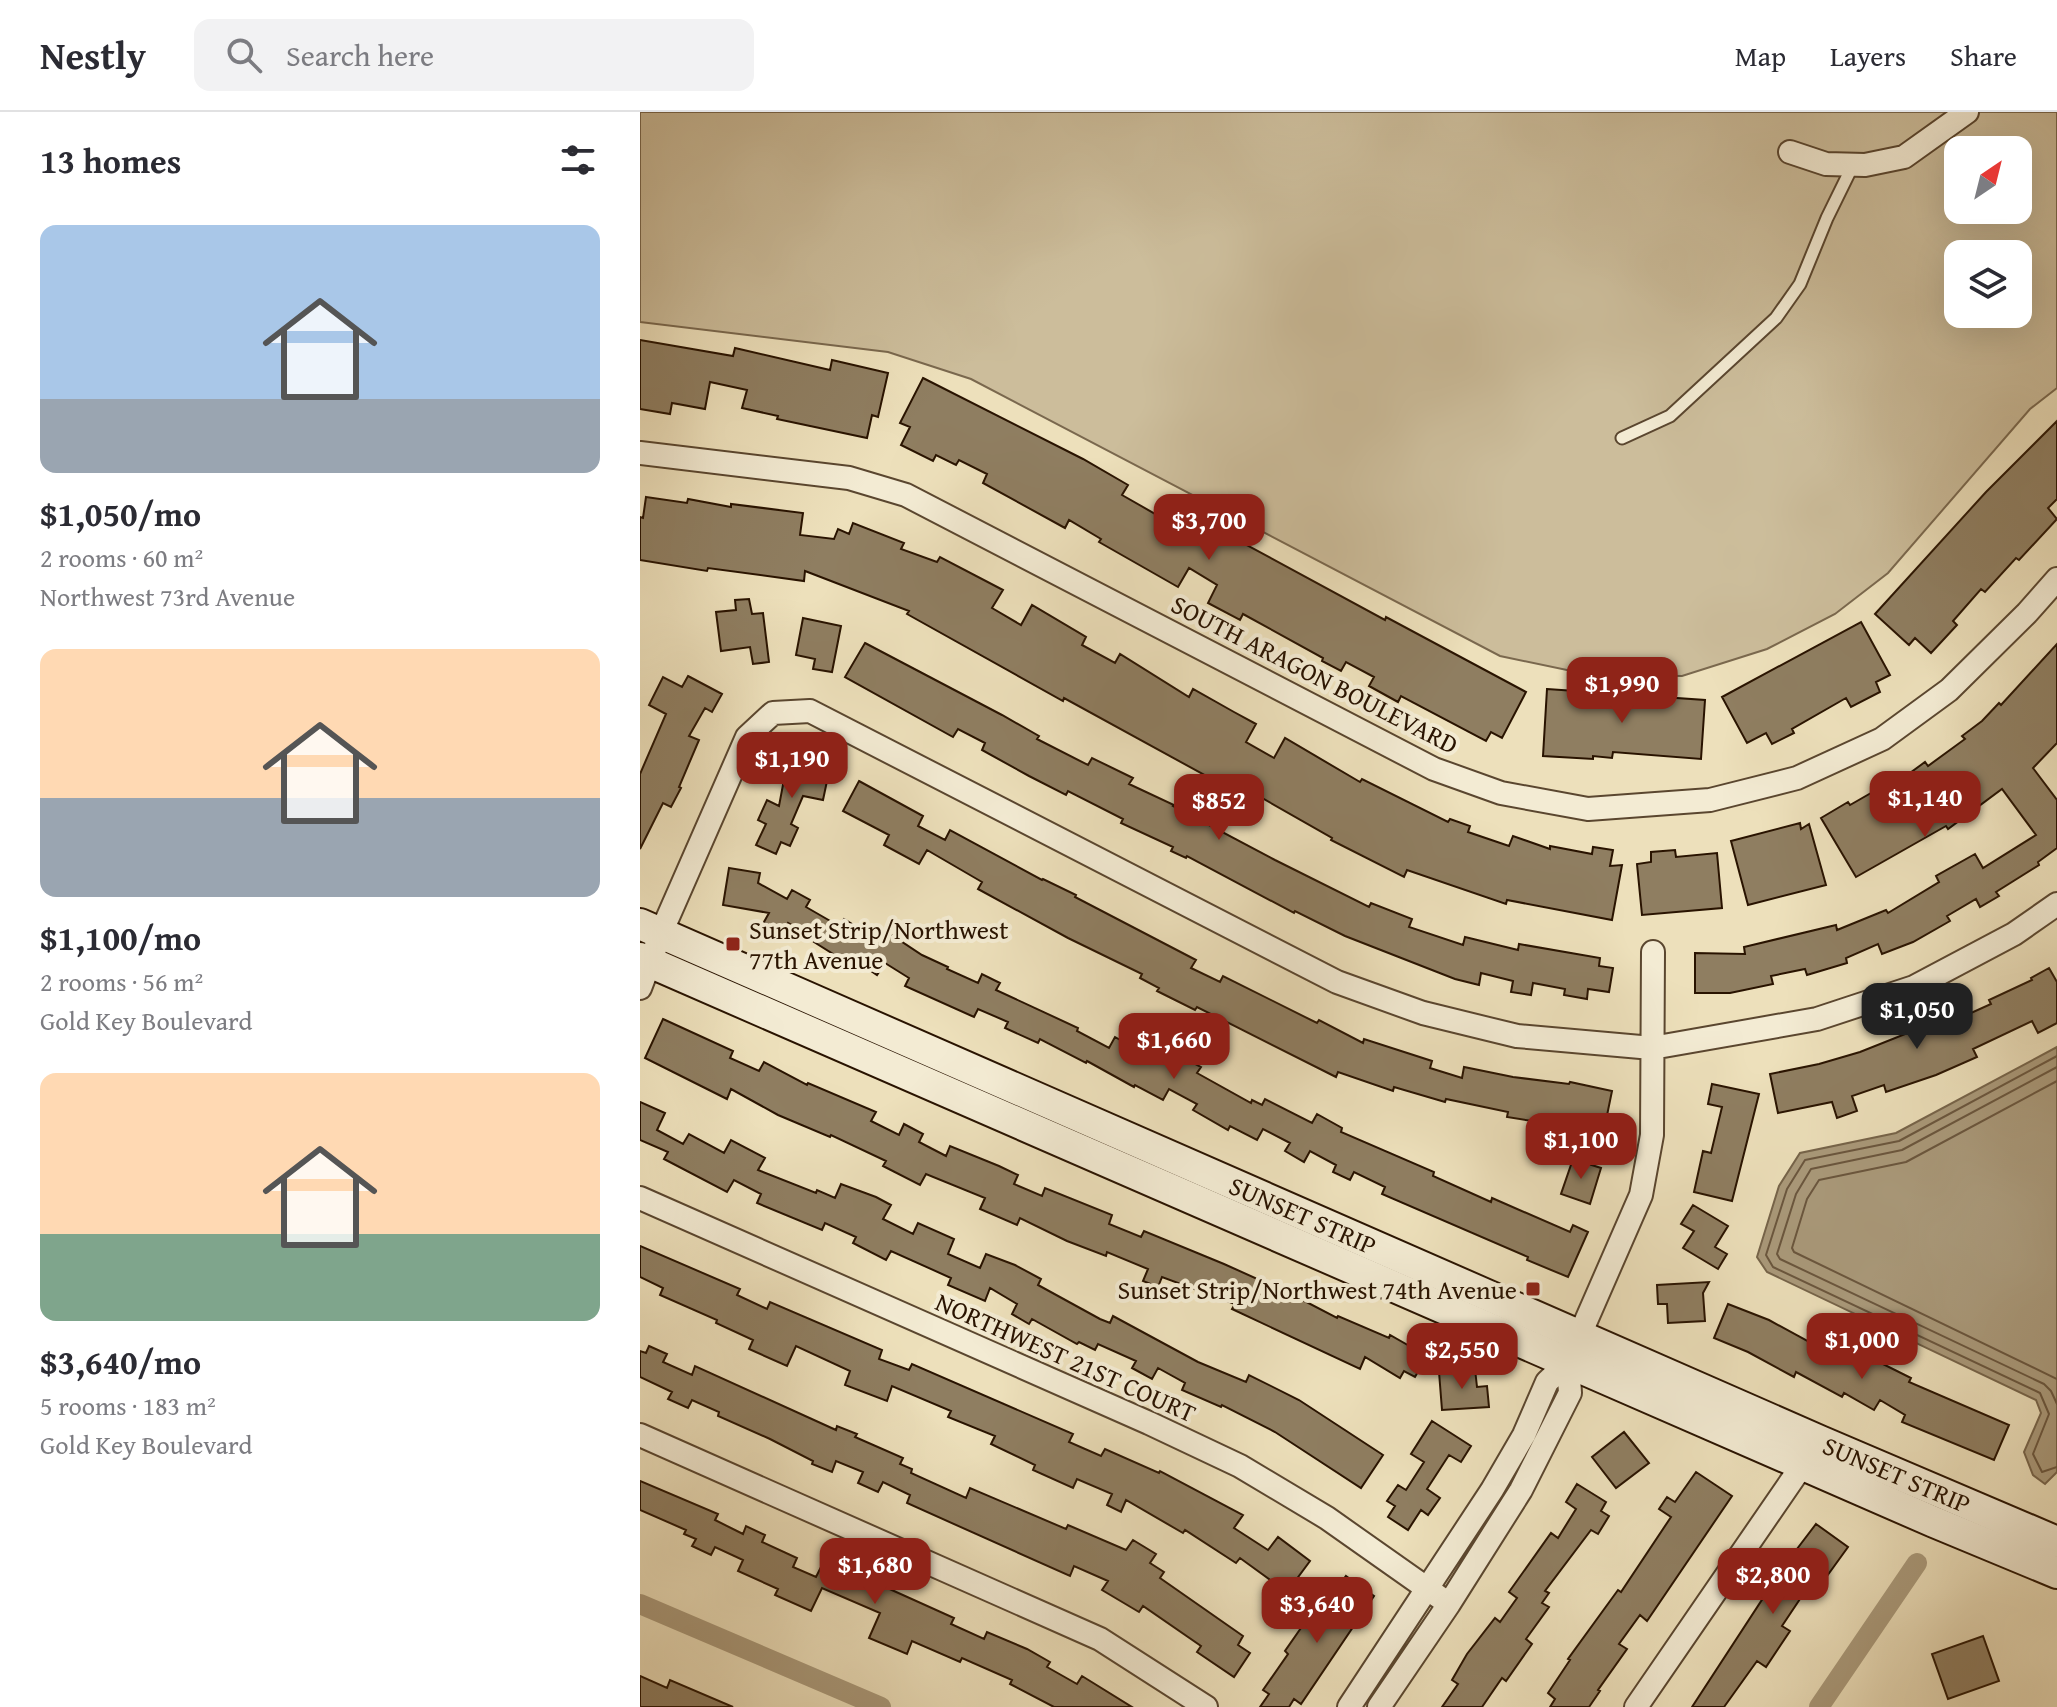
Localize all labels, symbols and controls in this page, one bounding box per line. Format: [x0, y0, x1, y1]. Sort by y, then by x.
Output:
search box [194, 19, 754, 91]
text: Nestly [40, 27, 146, 83]
icon: search [222, 33, 266, 77]
text: Search here [286, 33, 434, 77]
text: Map [1735, 35, 1786, 76]
text: Layers [1830, 35, 1906, 76]
text: Share [1950, 35, 2017, 76]
text: 13 homes [40, 136, 181, 185]
north arrow [1944, 136, 2032, 224]
map controls [1944, 136, 2032, 328]
icon: filters [556, 138, 600, 182]
button: layers [1944, 240, 2032, 328]
icon: home [248, 277, 392, 421]
text: $1,050/mo [40, 489, 201, 538]
pin: $3,700 [1144, 494, 1274, 562]
text: $3,700 [1172, 500, 1246, 539]
text: 2 rooms · 60 m² [40, 538, 203, 577]
text: Northwest 73rd Avenue [40, 577, 295, 616]
street label: SOUTH ARAGON BOULEVARD [1165, 585, 1465, 763]
pin: $1,990 [1557, 657, 1687, 725]
text: $1,990 [1585, 663, 1659, 702]
icon: home [248, 701, 392, 845]
pin: $1,190 [727, 732, 857, 800]
text: $1,190 [755, 738, 829, 777]
pin: $1,140 [1860, 771, 1990, 839]
pin: $852 [1172, 774, 1266, 842]
text: $1,140 [1888, 777, 1962, 816]
text: $852 [1192, 780, 1246, 819]
place label: Sunset Strip/Northwest 77th Avenue [749, 910, 1008, 979]
text: $1,100/mo [40, 913, 201, 962]
marker: Sunset Strip/Northwest 77th Avenue [724, 935, 742, 953]
text: 2 rooms · 56 m² [40, 962, 203, 1001]
pin: $1,050 [1852, 983, 1982, 1051]
text: $1,050 [1880, 989, 1954, 1028]
text: Gold Key Boulevard [40, 1001, 252, 1040]
pin: $1,660 [1109, 1013, 1239, 1081]
text: $1,660 [1137, 1019, 1211, 1058]
pin: $1,100 [1516, 1113, 1646, 1181]
text: $1,100 [1544, 1119, 1618, 1158]
icon: home [248, 1125, 392, 1269]
street label: SUNSET STRIP [1223, 1165, 1383, 1264]
place label: Sunset Strip/Northwest 74th Avenue [1117, 1270, 1517, 1309]
marker: Sunset Strip/Northwest 74th Avenue [1524, 1280, 1542, 1298]
street label: NORTHWEST 21ST COURT [930, 1282, 1203, 1432]
pin: $1,000 [1797, 1313, 1927, 1381]
text: $1,000 [1825, 1319, 1899, 1358]
pin: $2,550 [1397, 1323, 1527, 1391]
text: $2,550 [1425, 1329, 1499, 1368]
text: $3,640/mo [40, 1337, 201, 1386]
text: 5 rooms · 183 m² [40, 1386, 216, 1425]
text: Gold Key Boulevard [40, 1425, 252, 1464]
street label: SUNSET STRIP [1817, 1425, 1977, 1523]
pin: $1,680 [810, 1538, 940, 1606]
text: $1,680 [838, 1544, 912, 1583]
pin: $2,800 [1708, 1548, 1838, 1616]
text: $2,800 [1736, 1554, 1810, 1593]
pin: $3,640 [1252, 1577, 1382, 1645]
text: $3,640 [1280, 1583, 1354, 1622]

